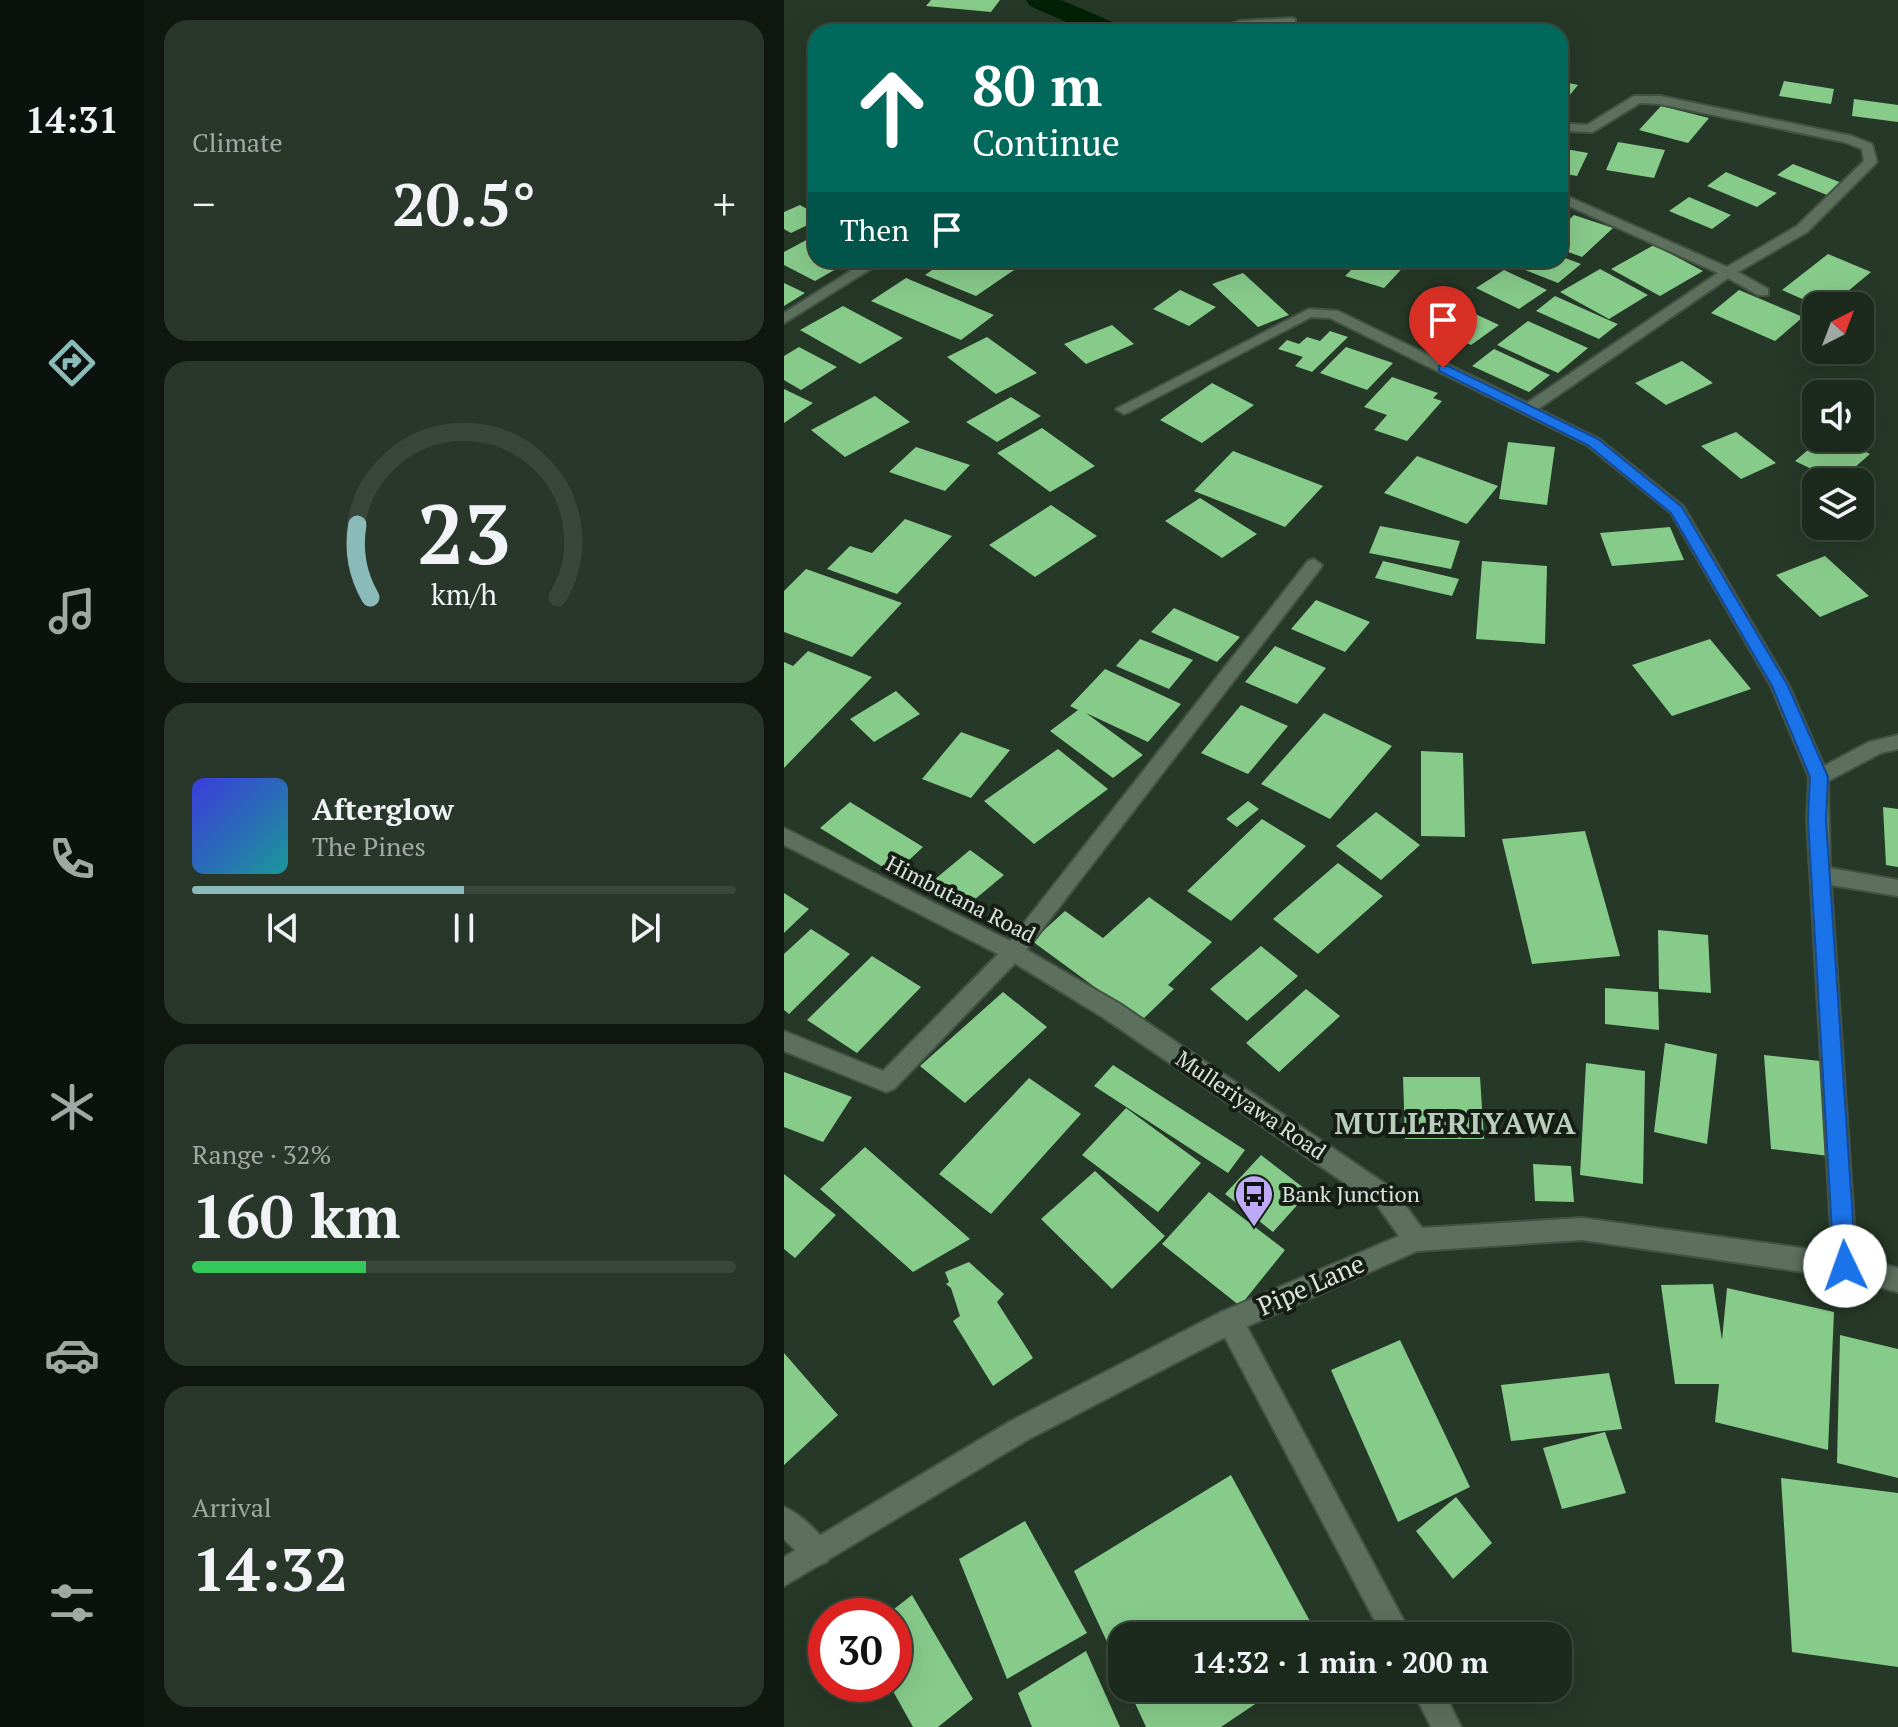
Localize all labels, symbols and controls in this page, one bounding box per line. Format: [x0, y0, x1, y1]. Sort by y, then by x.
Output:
text: 80 m [972, 48, 1102, 122]
icon: ahead [840, 56, 944, 160]
text: 14:31 [25, 96, 119, 143]
text: Continue [972, 119, 1120, 166]
text: Climate [192, 125, 283, 159]
text: 20.5° [392, 164, 536, 243]
text: − [192, 174, 215, 233]
text: + [713, 174, 736, 233]
icon: arrive [925, 208, 969, 252]
text: Then [840, 210, 909, 250]
pin [1409, 286, 1477, 368]
north arrow [1802, 292, 1874, 364]
map controls [1802, 292, 1874, 540]
icon: arrive [1421, 298, 1465, 342]
icon: directions [44, 335, 100, 391]
button: sound [1802, 380, 1874, 452]
button: layers [1802, 468, 1874, 540]
text: 23 [417, 478, 511, 588]
text: km/h [431, 575, 497, 613]
icon: music [44, 583, 100, 639]
text: Afterglow [312, 789, 454, 829]
text: The Pines [312, 829, 426, 863]
icon: phone [44, 831, 100, 887]
street label: Himbutana Road [882, 848, 1041, 949]
icon: previous [261, 906, 305, 950]
icon: pause [442, 906, 486, 950]
icon: next [623, 906, 667, 950]
street label: Mulleriyawa Road [1171, 1044, 1332, 1165]
icon: climate [44, 1079, 100, 1135]
district label: MULLERIYAWA [1334, 1103, 1578, 1143]
text: Range · 32% [192, 1137, 331, 1171]
bus stop icon: Bank Junction [1233, 1173, 1275, 1228]
text: 160 km [192, 1176, 400, 1255]
place label: Bank Junction [1282, 1179, 1420, 1208]
position arrow [1803, 1224, 1887, 1308]
street label: Pipe Lane [1252, 1245, 1369, 1323]
icon: car [44, 1327, 100, 1383]
text: Arrival [192, 1490, 272, 1524]
text: 14:32 [192, 1529, 348, 1608]
icon: filters [44, 1575, 100, 1631]
speed limit sign: 30 [808, 1598, 912, 1702]
text: 14:32 · 1 min · 200 m [1192, 1642, 1488, 1682]

